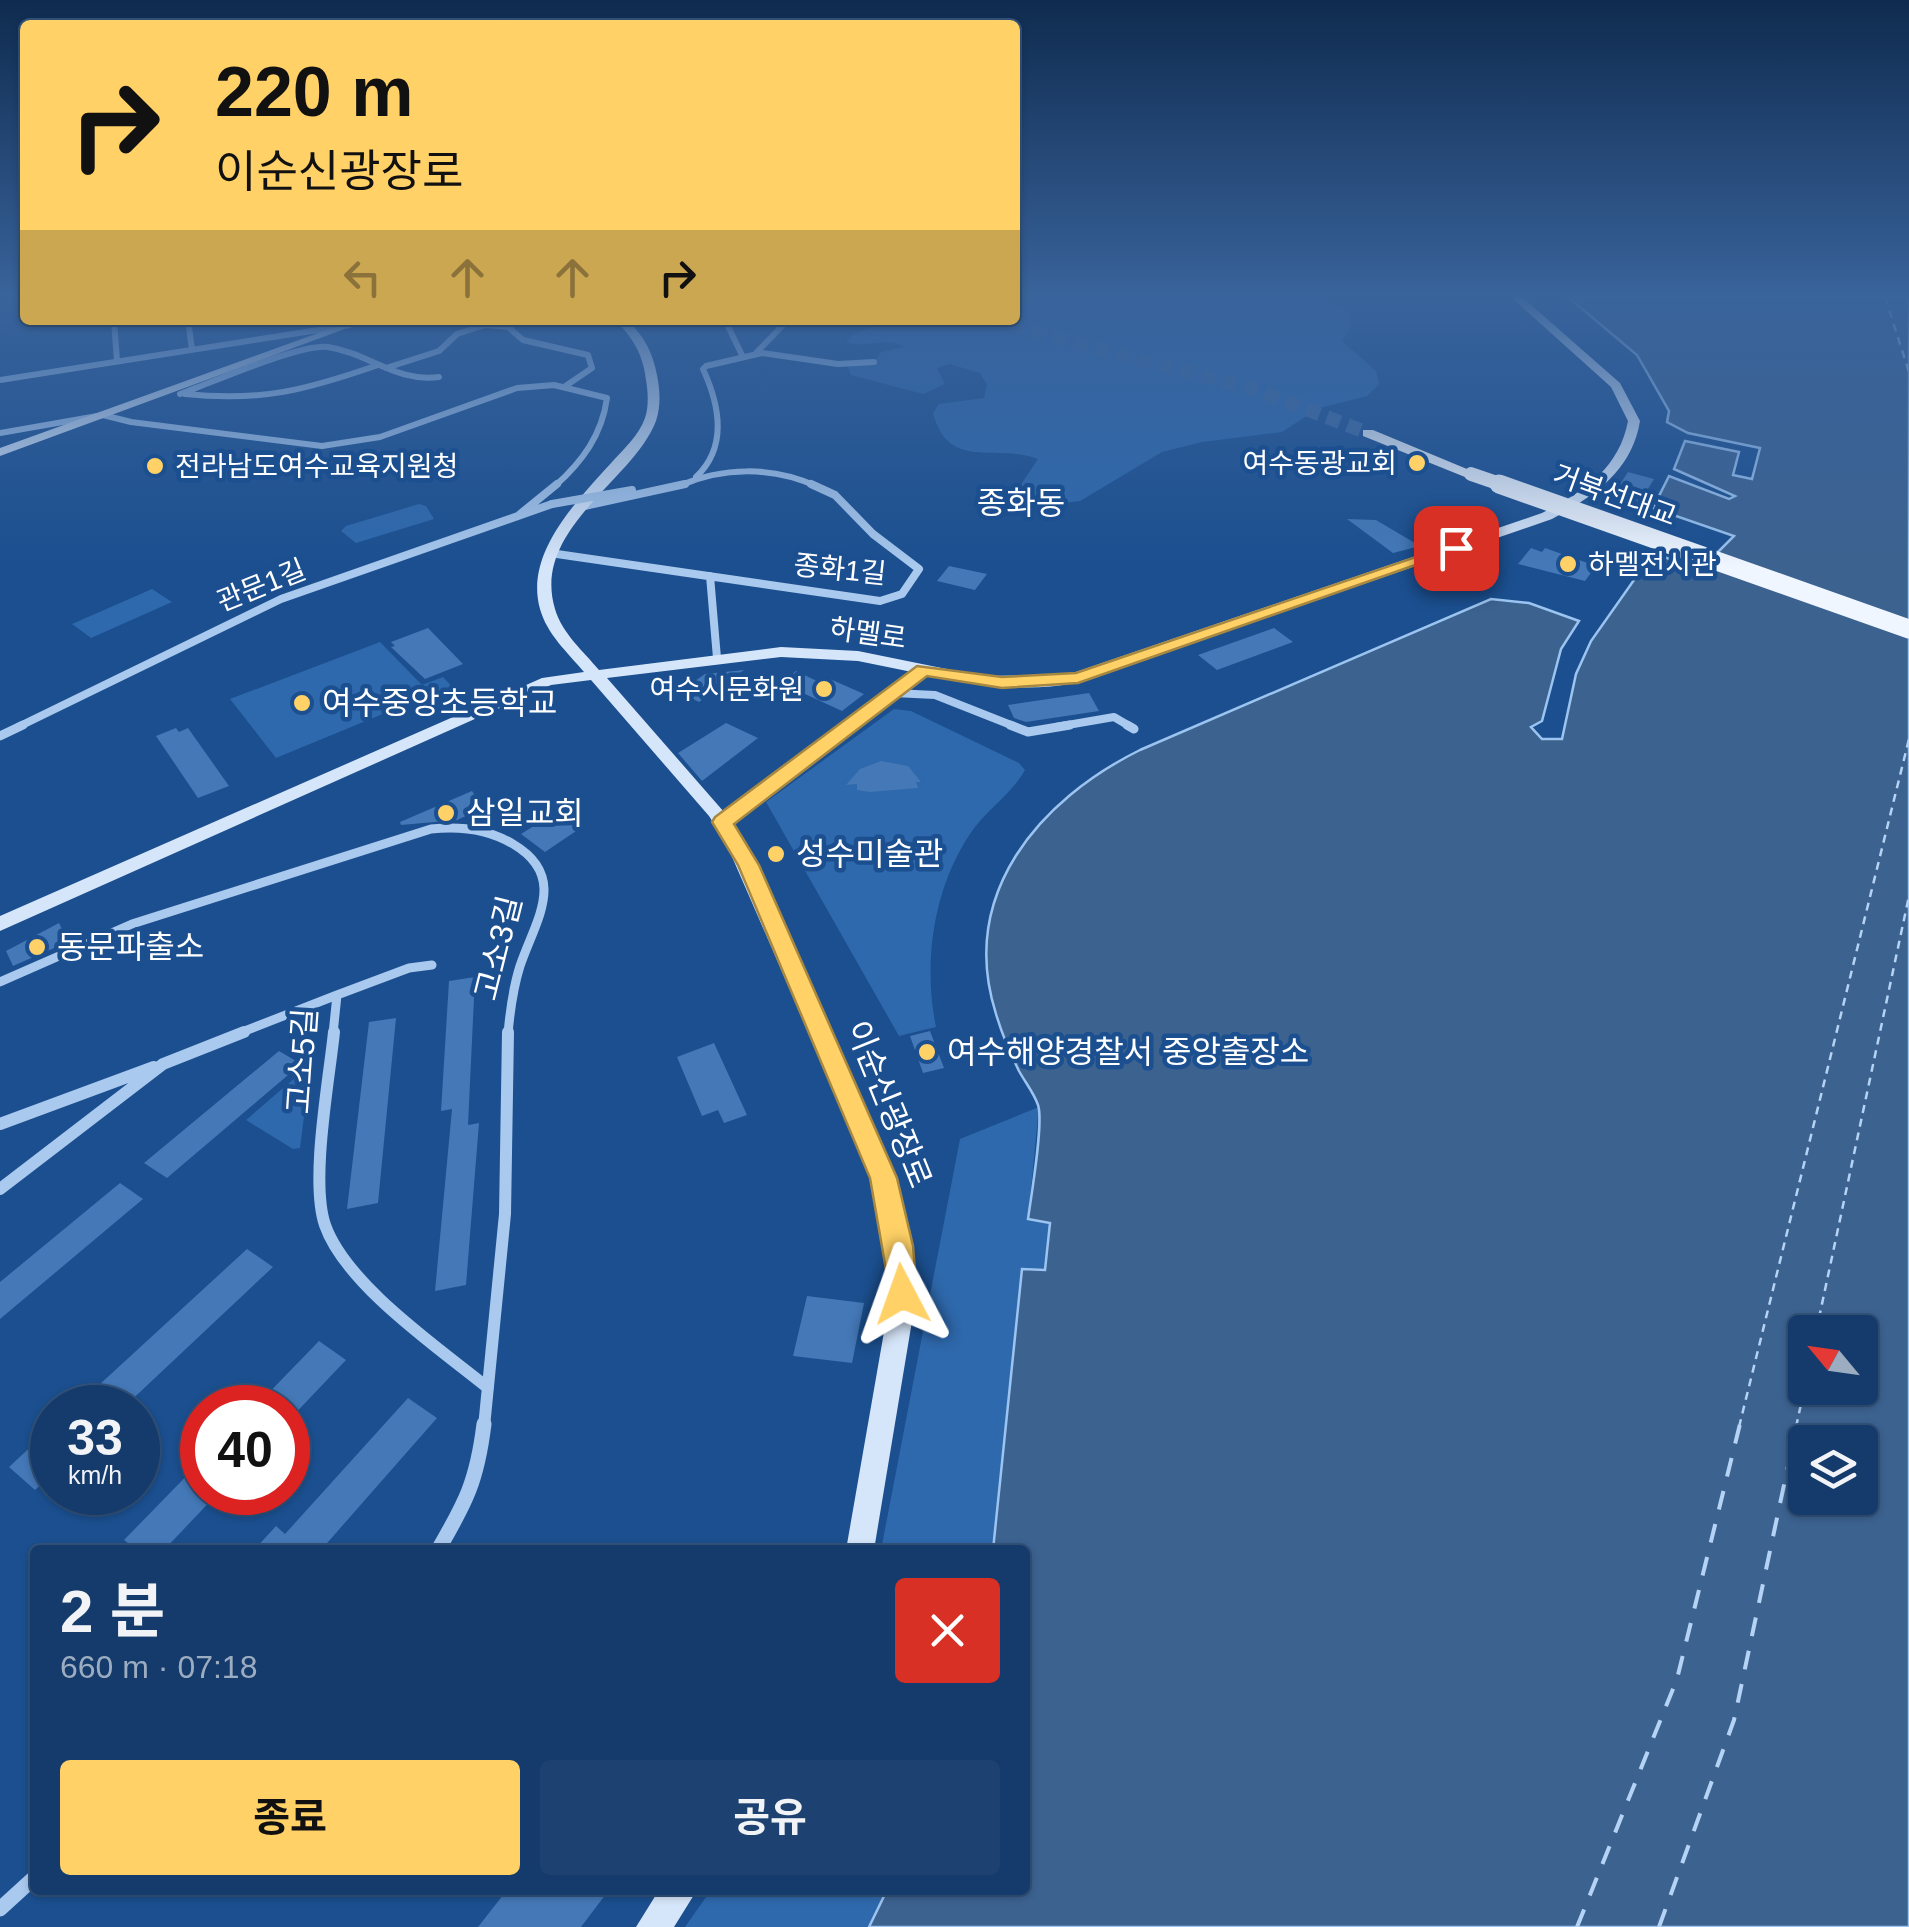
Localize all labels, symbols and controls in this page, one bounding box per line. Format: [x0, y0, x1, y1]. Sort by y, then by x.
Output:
text: 220 m [215, 53, 413, 131]
icon: right [50, 60, 180, 190]
text: 이순신광장로 [215, 146, 463, 197]
icon: left [335, 250, 390, 305]
icon: ahead [440, 250, 495, 305]
icon: ahead [545, 250, 600, 305]
icon: right [650, 250, 705, 305]
place label: 여수동광교회 [1242, 448, 1397, 479]
place label: 전라남도여수교육지원청 [175, 451, 458, 482]
marker: 여수동광교회 [1406, 452, 1428, 474]
marker: 전라남도여수교육지원청 [144, 455, 166, 477]
street label: 거북선대교 [1549, 459, 1681, 532]
district label: 종화동 [977, 485, 1065, 521]
pin [1414, 506, 1499, 591]
icon: arrive [1429, 521, 1484, 576]
street label: 종화1길 [792, 549, 888, 590]
place label: 하멜전시관 [1588, 549, 1717, 580]
marker: 하멜전시관 [1557, 553, 1579, 575]
street label: 관문1길 [212, 554, 310, 617]
street label: 하멜로 [828, 613, 908, 654]
place label: 여수시문화원 [649, 674, 804, 705]
marker: 여수시문화원 [813, 678, 835, 700]
place label: 여수중앙초등학교 [322, 685, 558, 721]
marker: 여수중앙초등학교 [291, 692, 313, 714]
place label: 삼일교회 [466, 795, 584, 831]
marker: 삼일교회 [435, 802, 457, 824]
place label: 성수미술관 [796, 836, 943, 872]
marker: 성수미술관 [765, 843, 787, 865]
street label: 고소3길 [468, 892, 528, 1004]
place label: 동문파출소 [57, 929, 204, 965]
marker: 동문파출소 [26, 936, 48, 958]
street label: 고소5길 [280, 1007, 324, 1115]
street label: 이순신광장로 [839, 1015, 939, 1193]
place label: 여수해양경찰서 중앙출장소 [947, 1034, 1309, 1070]
marker: 여수해양경찰서 중앙출장소 [916, 1041, 938, 1063]
position arrow [850, 1242, 954, 1346]
north arrow [1788, 1315, 1878, 1405]
map controls [1788, 1315, 1878, 1515]
speed limit sign: 40 [180, 1385, 310, 1515]
text: 33 [67, 1410, 123, 1466]
button: layers [1788, 1425, 1878, 1515]
text: km/h [68, 1461, 122, 1489]
text: 2 분 [60, 1578, 165, 1645]
button: close [895, 1578, 1000, 1683]
text: 660 m · 07:18 [60, 1649, 257, 1685]
button: 종료 [60, 1760, 520, 1875]
button: 공유 [540, 1760, 1000, 1875]

